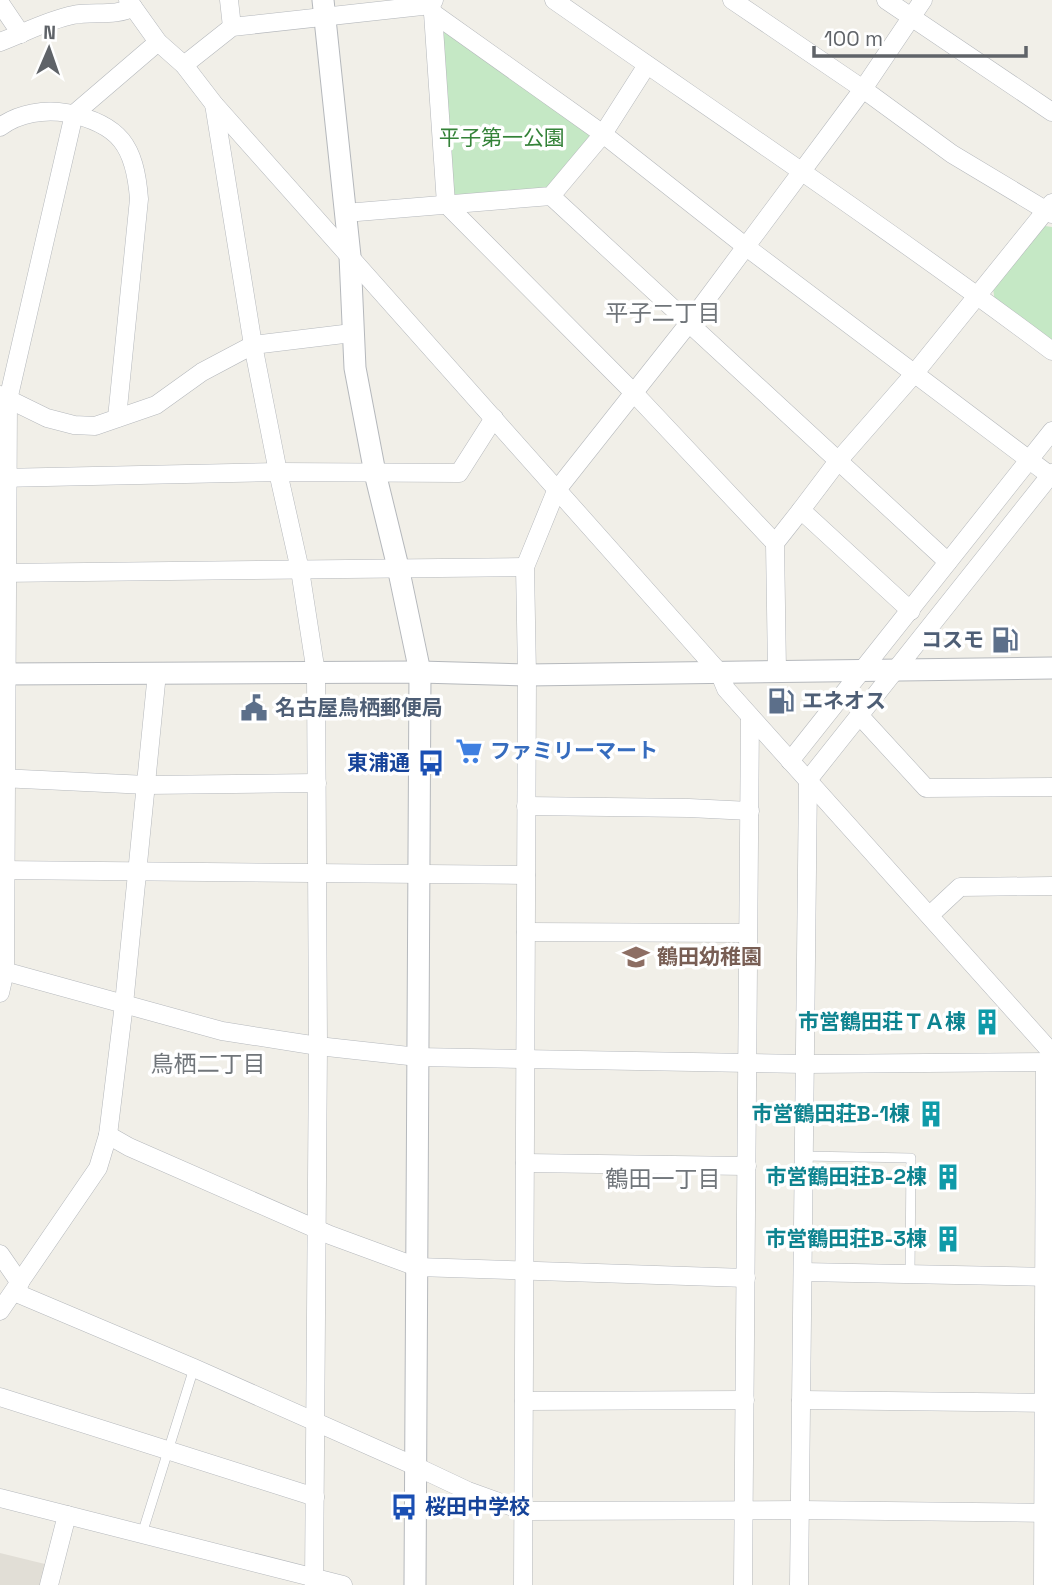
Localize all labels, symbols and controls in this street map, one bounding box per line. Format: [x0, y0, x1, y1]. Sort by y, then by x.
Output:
north arrow [14, 14, 84, 84]
scale bar [814, 14, 1026, 58]
text: N [43, 20, 56, 45]
text: 100 m [824, 25, 883, 52]
park label: 平子第一公園 [439, 124, 565, 151]
district label: 平子二丁目 [606, 298, 721, 328]
fuel station icon: コスモ [990, 625, 1020, 655]
place label: コスモ [921, 626, 984, 653]
fuel station icon: エネオス [766, 686, 796, 716]
place label: エネオス [802, 687, 886, 714]
public building icon: 名古屋鳥栖郵便局 [239, 693, 269, 723]
place label: 名古屋鳥栖郵便局 [275, 694, 443, 721]
supermarket icon: ファミリーマート [454, 736, 484, 766]
place label: ファミリーマート [490, 737, 658, 764]
bus stop icon: 東浦通 [416, 748, 446, 778]
place label: 東浦通 [347, 749, 410, 776]
school or university icon: 鶴田幼稚園 [621, 942, 651, 972]
place label: 鶴田幼稚園 [657, 943, 762, 970]
building icon: 市営鶴田荘ＴＡ棟 [972, 1007, 1002, 1037]
place label: 市営鶴田荘ＴＡ棟 [798, 1008, 966, 1035]
district label: 鳥栖二丁目 [151, 1049, 266, 1079]
building icon: 市営鶴田荘B-1棟 [916, 1099, 946, 1129]
place label: 市営鶴田荘B-1棟 [751, 1100, 910, 1127]
building icon: 市営鶴田荘B-2棟 [933, 1162, 963, 1192]
place label: 市営鶴田荘B-2棟 [766, 1163, 927, 1190]
district label: 鶴田一丁目 [606, 1164, 721, 1194]
building icon: 市営鶴田荘B-3棟 [933, 1224, 963, 1254]
place label: 市営鶴田荘B-3棟 [765, 1225, 927, 1252]
bus stop icon: 桜田中学校 [389, 1492, 419, 1522]
place label: 桜田中学校 [425, 1493, 530, 1520]

